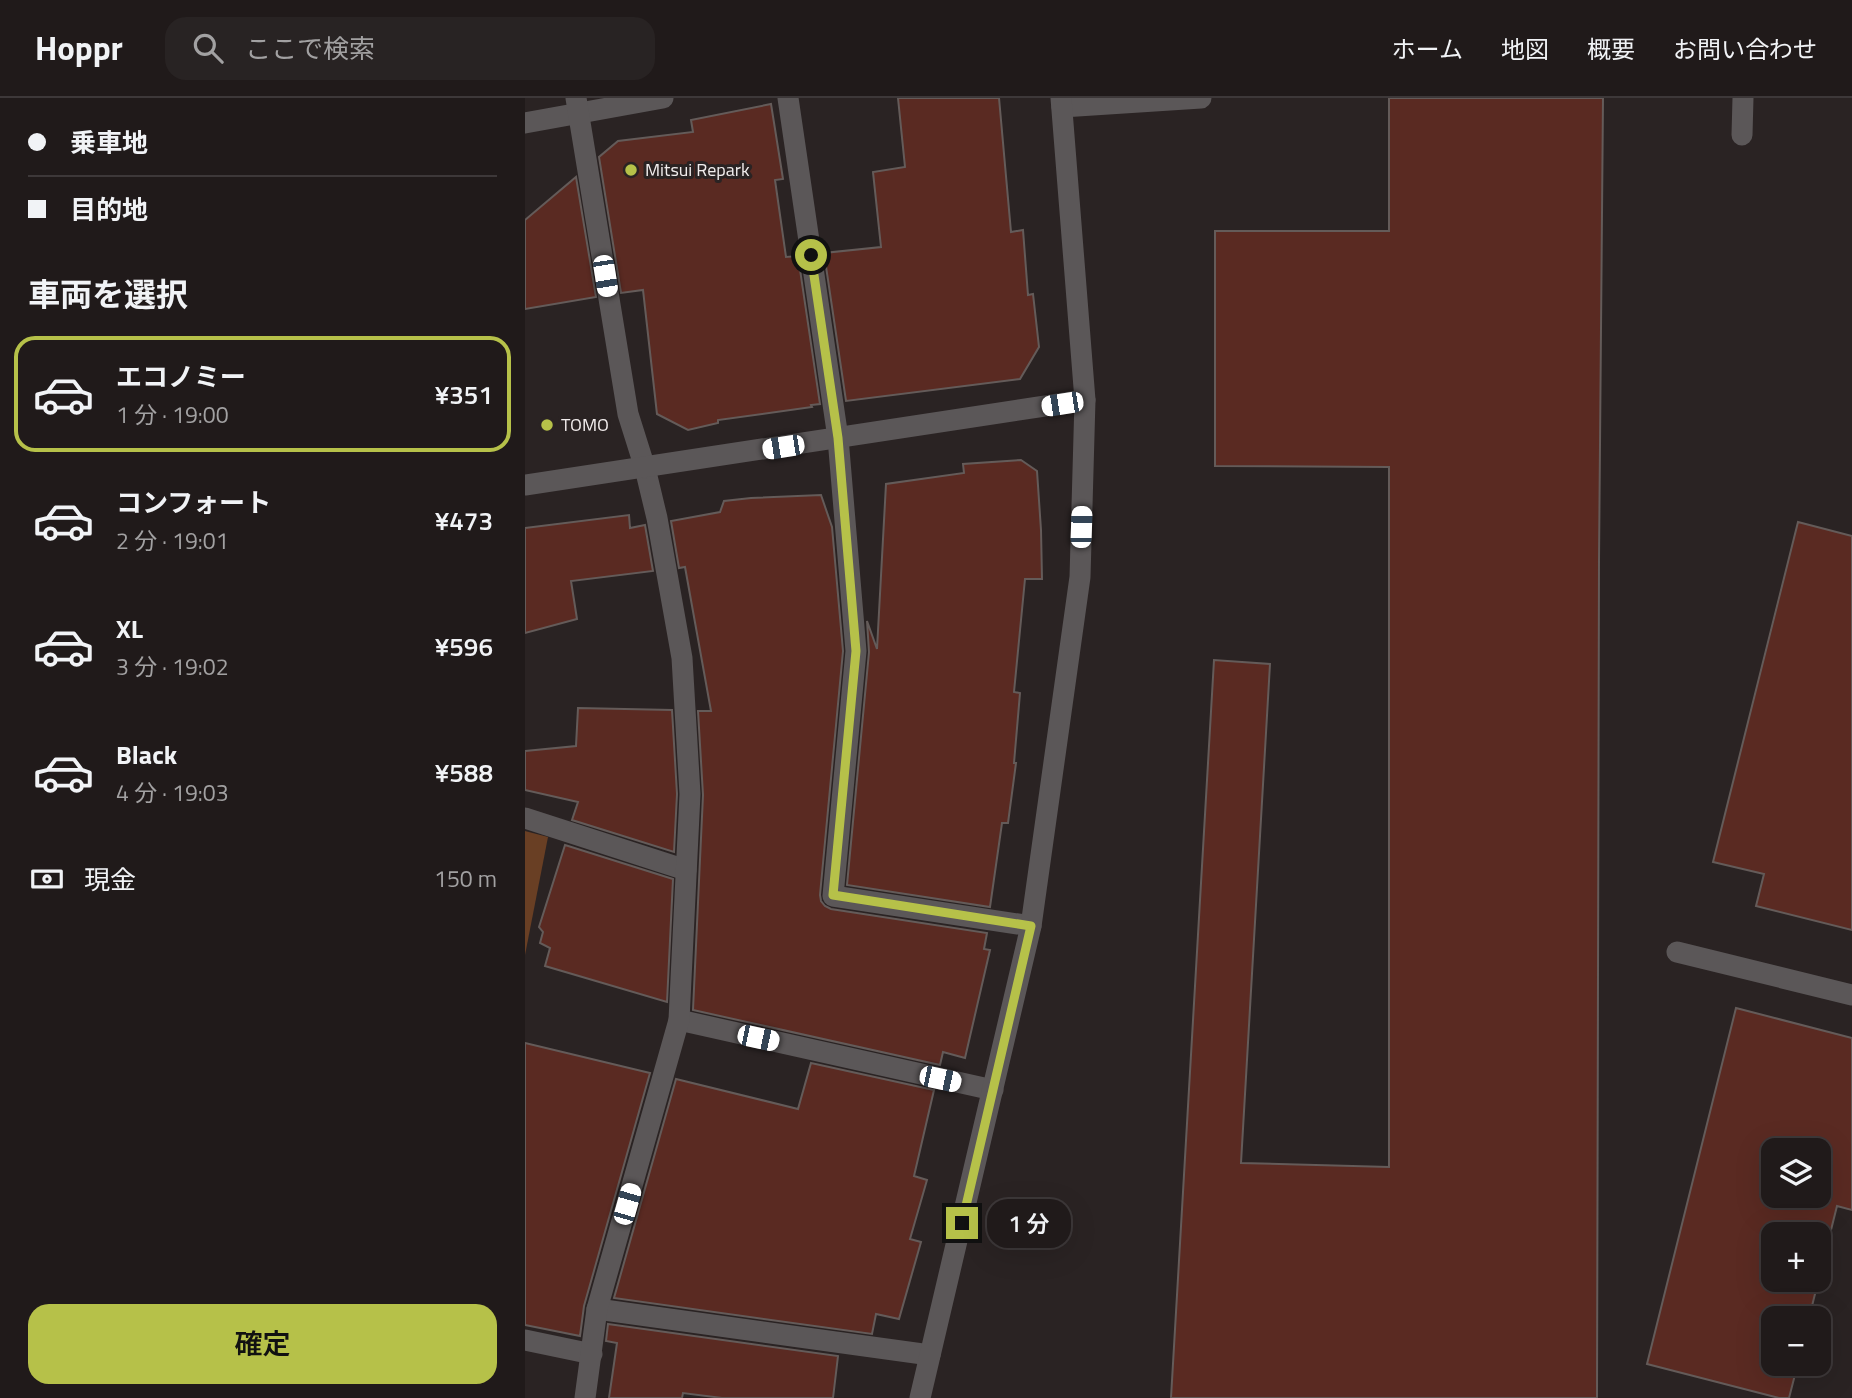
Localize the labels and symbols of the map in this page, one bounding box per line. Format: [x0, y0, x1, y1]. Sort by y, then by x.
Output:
place label: Mitsui Repark [645, 156, 750, 183]
marker: Mitsui Repark [623, 162, 639, 178]
route start [795, 239, 827, 271]
car [592, 254, 619, 298]
car [1040, 390, 1085, 418]
place label: TOMO [561, 411, 609, 438]
marker: TOMO [539, 417, 555, 433]
car [761, 433, 806, 461]
car [1070, 506, 1093, 548]
car [736, 1023, 781, 1053]
car [918, 1064, 963, 1094]
car [612, 1181, 643, 1227]
callout: 1 分 [987, 1198, 1071, 1248]
route end [946, 1207, 978, 1239]

